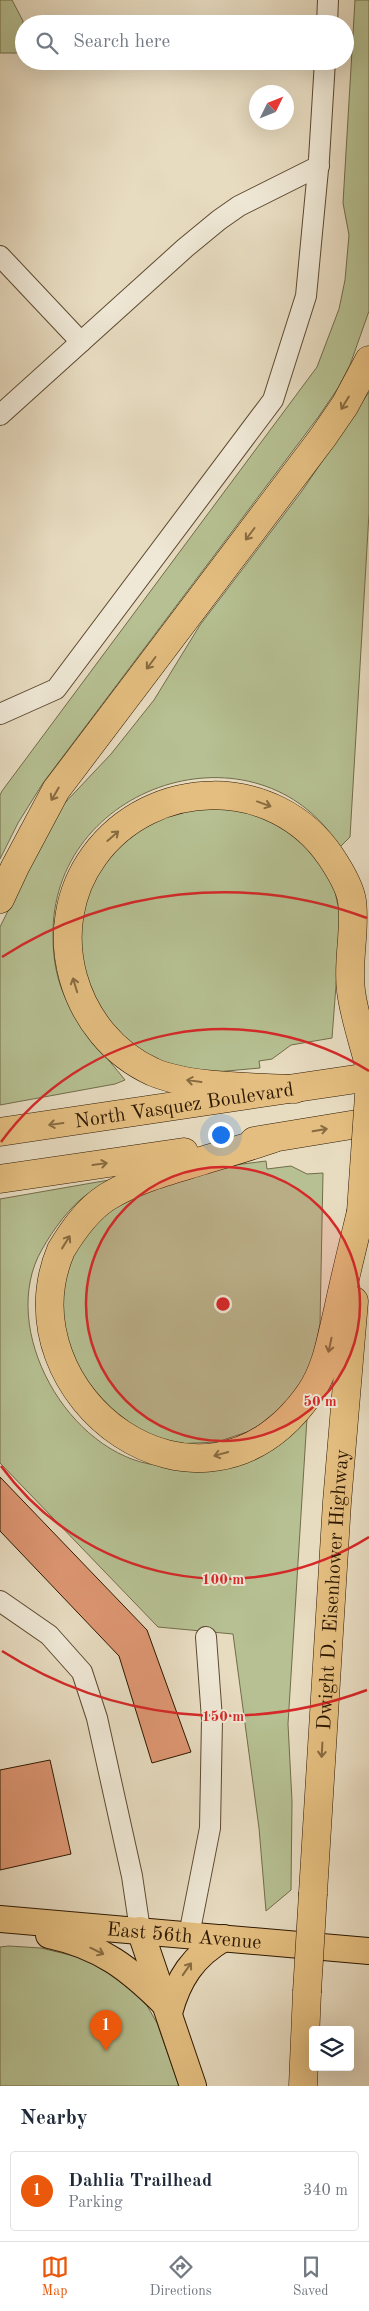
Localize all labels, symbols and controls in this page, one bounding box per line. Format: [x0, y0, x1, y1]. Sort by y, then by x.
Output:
search box [15, 15, 354, 70]
icon: search [33, 29, 61, 57]
text: Search here [73, 33, 170, 52]
north arrow [249, 85, 294, 130]
one-way arrow [340, 395, 350, 409]
one-way arrow [245, 527, 255, 541]
one-way arrow [146, 656, 157, 669]
one-way arrow [49, 786, 59, 800]
one-way arrow [255, 800, 271, 809]
one-way arrow [106, 831, 119, 842]
one-way arrow [70, 977, 79, 993]
one-way arrow [186, 1076, 202, 1086]
street label: North Vasquez Boulevard [73, 1080, 295, 1133]
one-way arrow [49, 1119, 65, 1129]
your location [208, 1122, 234, 1148]
one-way arrow [311, 1125, 327, 1135]
one-way arrow [92, 1159, 108, 1169]
one-way arrow [61, 1236, 71, 1250]
centre of rings [214, 1295, 232, 1313]
one-way arrow [324, 1336, 334, 1352]
text: 50 m [303, 1395, 337, 1410]
street label: Dwight D. Eisenhower Highway [315, 1448, 353, 1731]
one-way arrow [214, 1450, 230, 1459]
text: 100 m [202, 1573, 244, 1588]
text: 150 m [202, 1710, 244, 1725]
one-way arrow [317, 1742, 327, 1758]
street label: East 56th Avenue [106, 1920, 262, 1954]
one-way arrow [90, 1946, 105, 1956]
one-way arrow [182, 1962, 192, 1976]
pin: 1 [90, 2010, 122, 2051]
map controls [309, 2026, 354, 2071]
button: layers [309, 2026, 354, 2071]
text: Nearby [20, 2108, 88, 2129]
text: Dahlia Trailhead [68, 2172, 212, 2191]
text: 1 [32, 2183, 42, 2199]
text: 340 m [303, 2183, 348, 2199]
text: Parking [68, 2195, 123, 2211]
tab: Map [41, 2253, 69, 2300]
tab: Directions [150, 2253, 212, 2300]
tab: Saved [293, 2253, 328, 2300]

